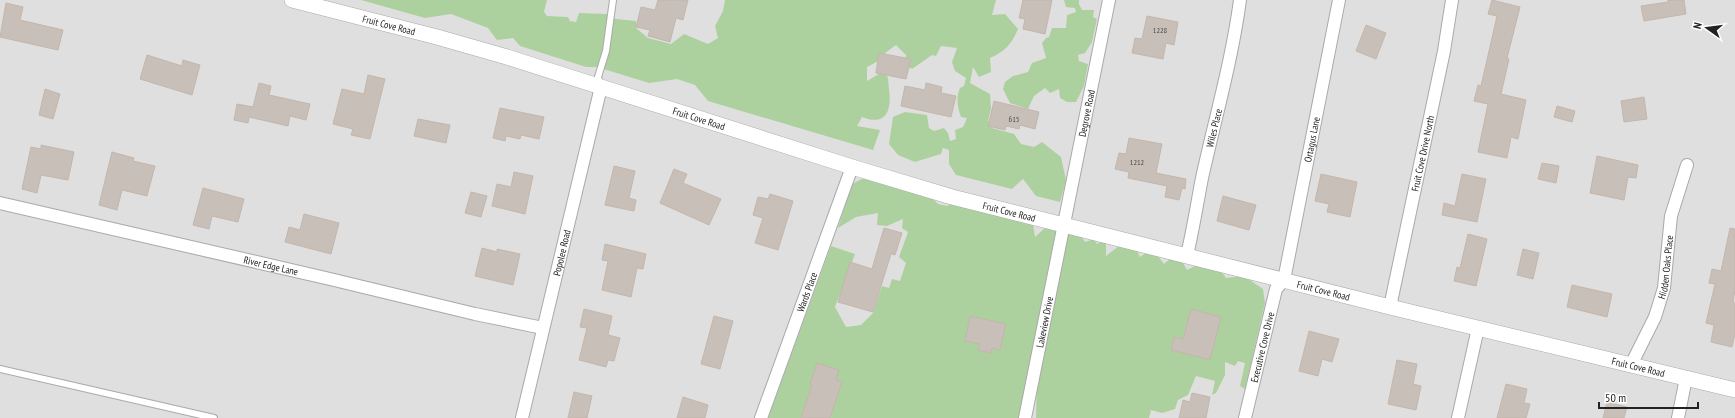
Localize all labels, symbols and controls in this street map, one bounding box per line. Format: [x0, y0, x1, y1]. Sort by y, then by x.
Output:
north arrow [1687, 8, 1727, 48]
street label: Fruit Cove Road [361, 12, 417, 38]
text: N [1690, 21, 1705, 30]
house number: 1228 [1153, 25, 1168, 35]
street label: Degrove Road [1076, 88, 1098, 138]
street label: Fruit Cove Road [671, 104, 727, 133]
street label: Wiles Place [1203, 107, 1225, 149]
house number: 615 [1009, 114, 1019, 124]
street label: Fruit Cove Drive North [1409, 114, 1437, 193]
street label: Ortagus Lane [1301, 116, 1323, 163]
house number: 1212 [1130, 157, 1145, 167]
street label: Fruit Cove Road [981, 199, 1037, 225]
street label: Popolee Road [550, 228, 574, 277]
street label: Hidden Oaks Place [1655, 235, 1676, 301]
street label: River Edge Lane [242, 253, 299, 278]
street label: Wards Place [794, 271, 820, 314]
street label: Fruit Cove Road [1296, 278, 1351, 304]
street label: Lakeview Drive [1033, 295, 1056, 349]
street label: Executive Cove Drive [1248, 311, 1277, 384]
street label: Fruit Cove Road [1610, 355, 1666, 380]
scale bar [1599, 384, 1698, 410]
text: 50 m [1605, 390, 1626, 405]

